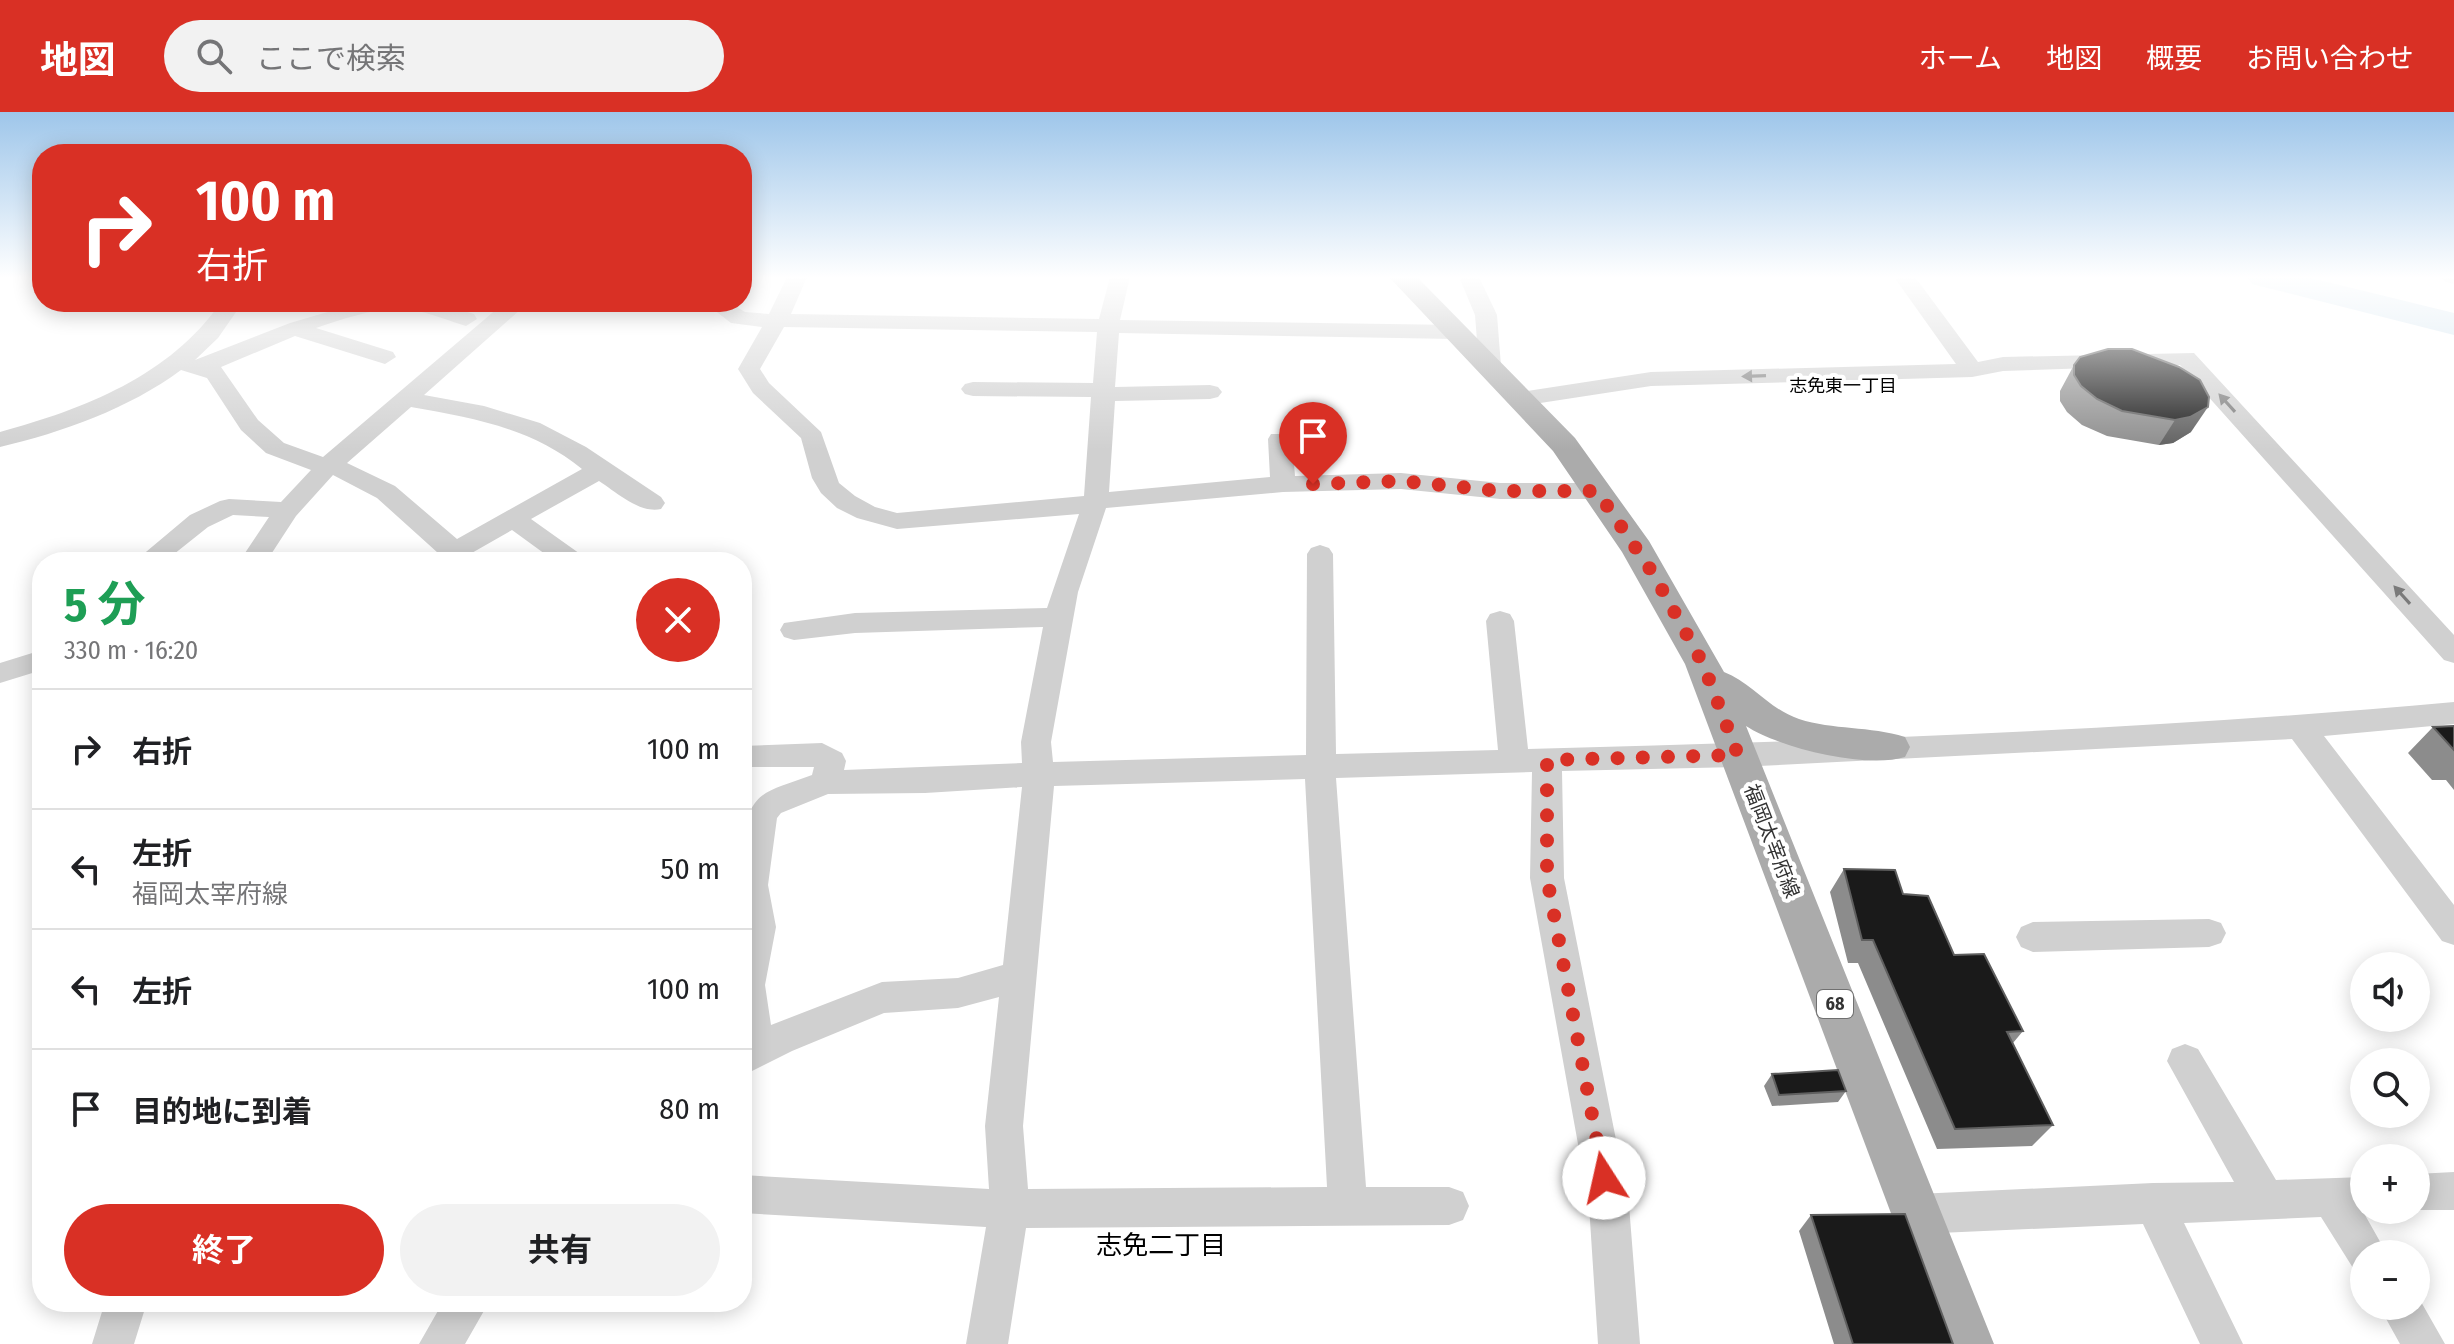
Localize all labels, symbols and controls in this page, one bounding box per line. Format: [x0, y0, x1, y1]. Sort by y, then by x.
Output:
search box [164, 20, 724, 92]
icon: search [192, 34, 236, 78]
text: 地図 [40, 37, 116, 83]
text: ここで検索 [256, 41, 406, 77]
text: ホーム [1919, 42, 2002, 75]
text: 地図 [2046, 42, 2102, 75]
text: 概要 [2146, 42, 2202, 75]
text: お問い合わせ [2246, 42, 2414, 75]
text: 100 m [196, 168, 335, 235]
icon: right [64, 176, 168, 280]
text: 右折 [196, 244, 268, 288]
one-way arrow [1741, 370, 1766, 382]
district label: 志免東一丁目 [1789, 375, 1897, 397]
one-way arrow [2218, 393, 2236, 412]
pin [1279, 402, 1347, 484]
icon: arrive [1291, 414, 1335, 458]
text: 5 分 [64, 576, 146, 634]
button: close [636, 578, 720, 662]
one-way arrow [2393, 586, 2411, 605]
text: 330 m · 16:20 [64, 635, 198, 666]
icon: right [64, 727, 108, 771]
text: 100 m [647, 731, 720, 767]
text: 右折 [132, 734, 192, 770]
street label: 福岡太宰府線 [1739, 781, 1805, 901]
text: 左折 [132, 836, 192, 872]
icon: left [64, 847, 108, 891]
text: 50 m [660, 851, 720, 887]
text: 福岡太宰府線 [132, 879, 288, 910]
map controls [2350, 952, 2430, 1320]
button: sound [2350, 952, 2430, 1032]
icon: left [64, 967, 108, 1011]
text: 100 m [647, 971, 720, 1007]
text: 左折 [132, 974, 192, 1010]
road number: 68 [1817, 990, 1853, 1018]
button: search [2350, 1048, 2430, 1128]
icon: arrive [64, 1087, 108, 1131]
text: 80 m [659, 1091, 720, 1127]
text: 目的地に到着 [132, 1094, 312, 1130]
position arrow [1562, 1136, 1646, 1220]
button: + [2350, 1144, 2430, 1224]
button: 終了 [64, 1204, 384, 1296]
button: 共有 [400, 1204, 720, 1296]
district label: 志免二丁目 [1096, 1230, 1226, 1261]
button: − [2350, 1240, 2430, 1320]

